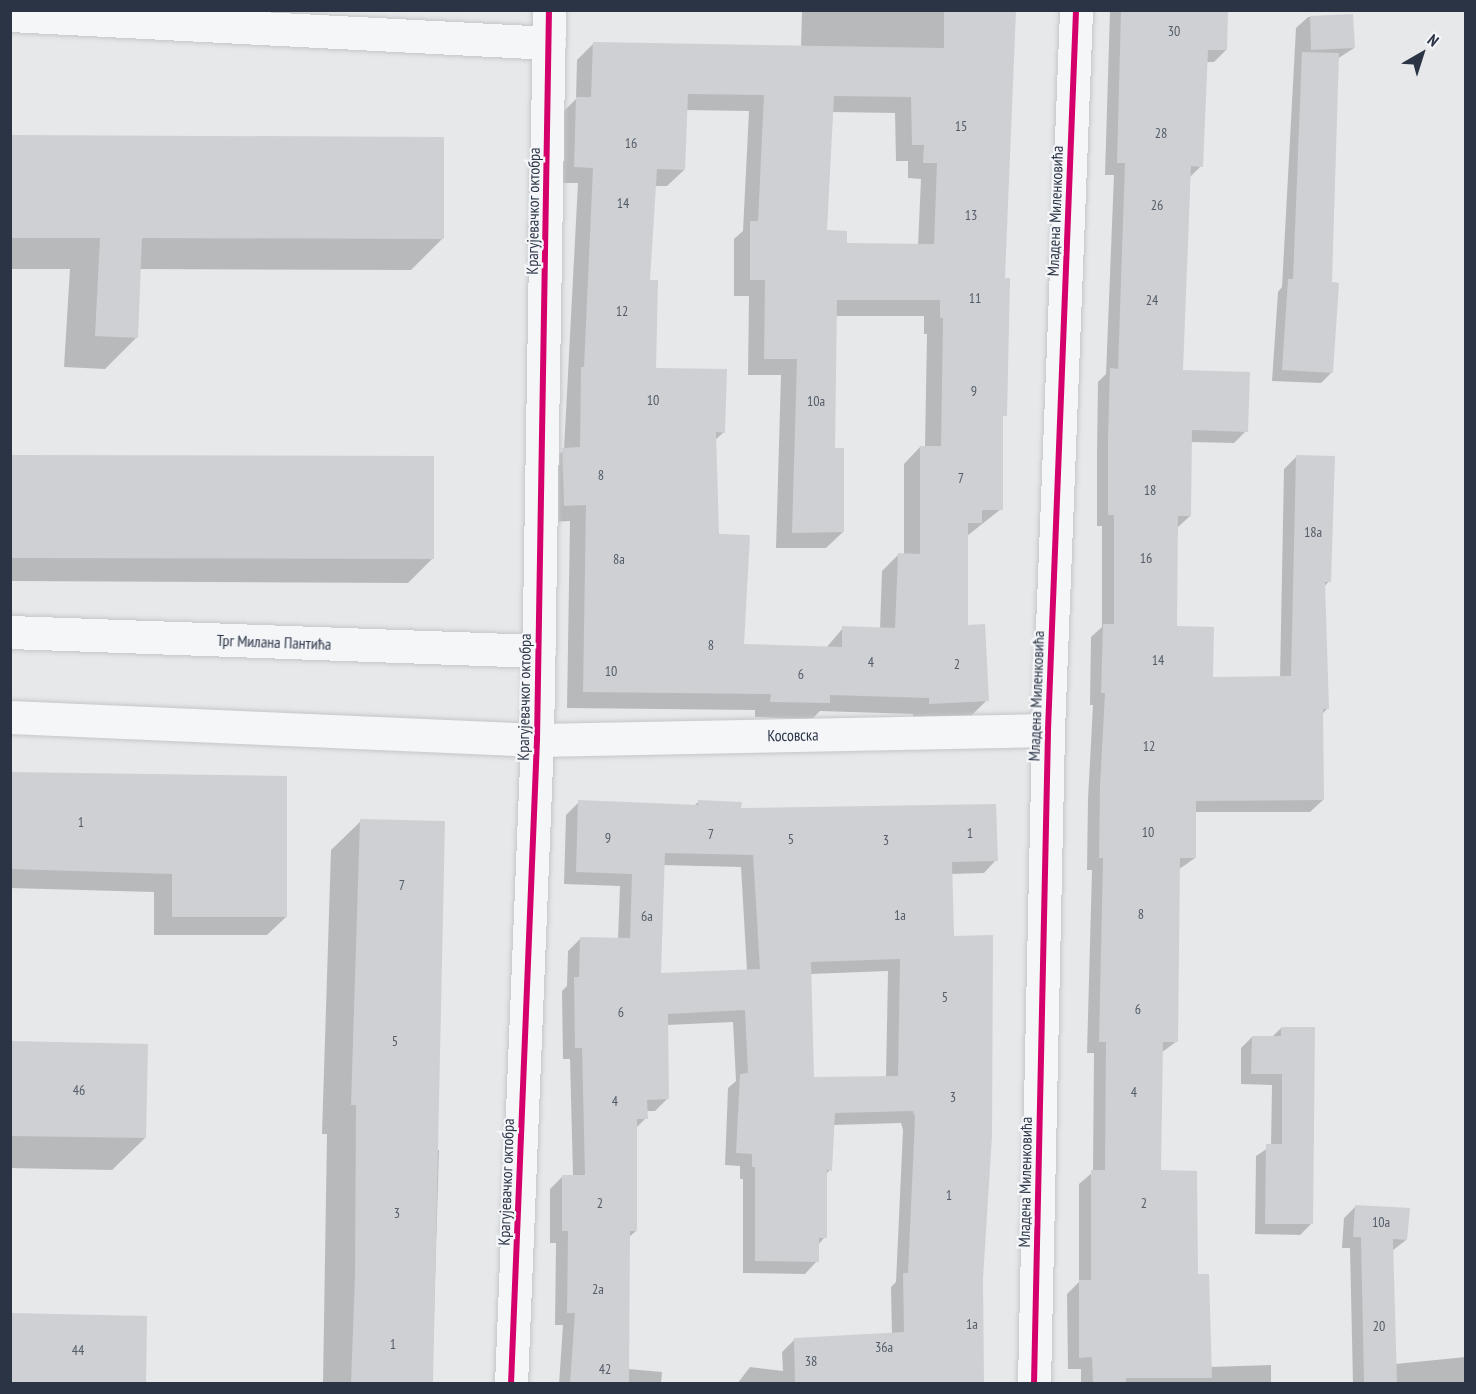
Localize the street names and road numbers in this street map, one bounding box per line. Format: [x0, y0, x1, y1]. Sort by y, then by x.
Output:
street label: Младена Миленковића [1043, 145, 1067, 277]
street label: Крагујевачког октобра [522, 147, 544, 275]
street label: Трг Милана Пантића [216, 630, 332, 654]
street label: Младена Миленковића [1024, 630, 1048, 762]
street label: Крагујевачког октобра [513, 633, 535, 761]
street label: Косовска [767, 725, 819, 745]
street label: Младена Миленковића [1014, 1116, 1036, 1248]
street label: Крагујевачког октобра [494, 1118, 518, 1246]

